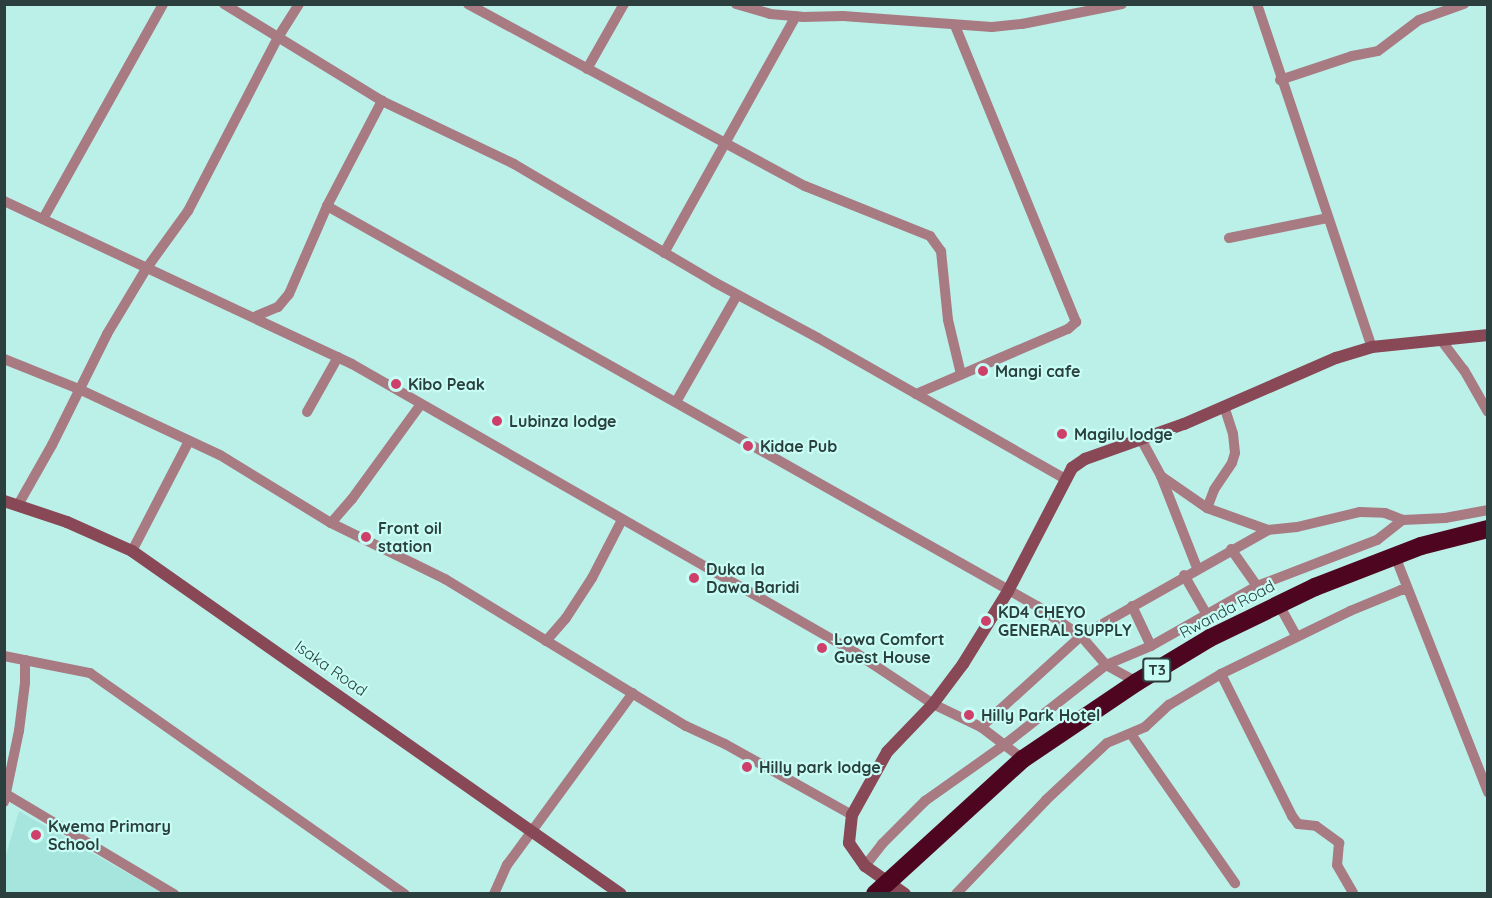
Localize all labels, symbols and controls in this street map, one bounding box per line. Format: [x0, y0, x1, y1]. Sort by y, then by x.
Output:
place label: Mangi cafe [995, 361, 1080, 381]
marker: Mangi cafe [976, 364, 990, 378]
place label: Kibo Peak [408, 374, 485, 394]
marker: Kibo Peak [389, 377, 403, 391]
place label: Lubinza lodge [509, 411, 617, 431]
marker: Lubinza lodge [490, 414, 504, 428]
place label: Magilu lodge [1074, 424, 1173, 444]
marker: Magilu lodge [1055, 427, 1069, 441]
place label: Kidae Pub [760, 436, 837, 456]
marker: Kidae Pub [741, 439, 755, 453]
place label: Front oil station [378, 518, 442, 556]
marker: Front oil station [359, 530, 373, 544]
place label: Duka la Dawa Baridi [706, 559, 799, 597]
marker: Duka la Dawa Baridi [687, 571, 701, 585]
street label: Rwanda Road [1176, 576, 1278, 642]
place label: KD4 CHEYO GENERAL SUPPLY [998, 602, 1132, 640]
marker: KD4 CHEYO GENERAL SUPPLY [979, 614, 993, 628]
place label: Lowa Comfort Guest House [834, 629, 945, 667]
street label: Isaka Road [291, 636, 371, 700]
marker: Lowa Comfort Guest House [815, 641, 829, 655]
road number: T3 [1142, 658, 1172, 682]
place label: Hilly Park Hotel [981, 705, 1100, 725]
marker: Hilly Park Hotel [962, 708, 976, 722]
place label: Hilly park lodge [759, 757, 881, 777]
marker: Hilly park lodge [740, 760, 754, 774]
place label: Kwema Primary School [48, 816, 171, 854]
marker: Kwema Primary School [29, 828, 43, 842]

